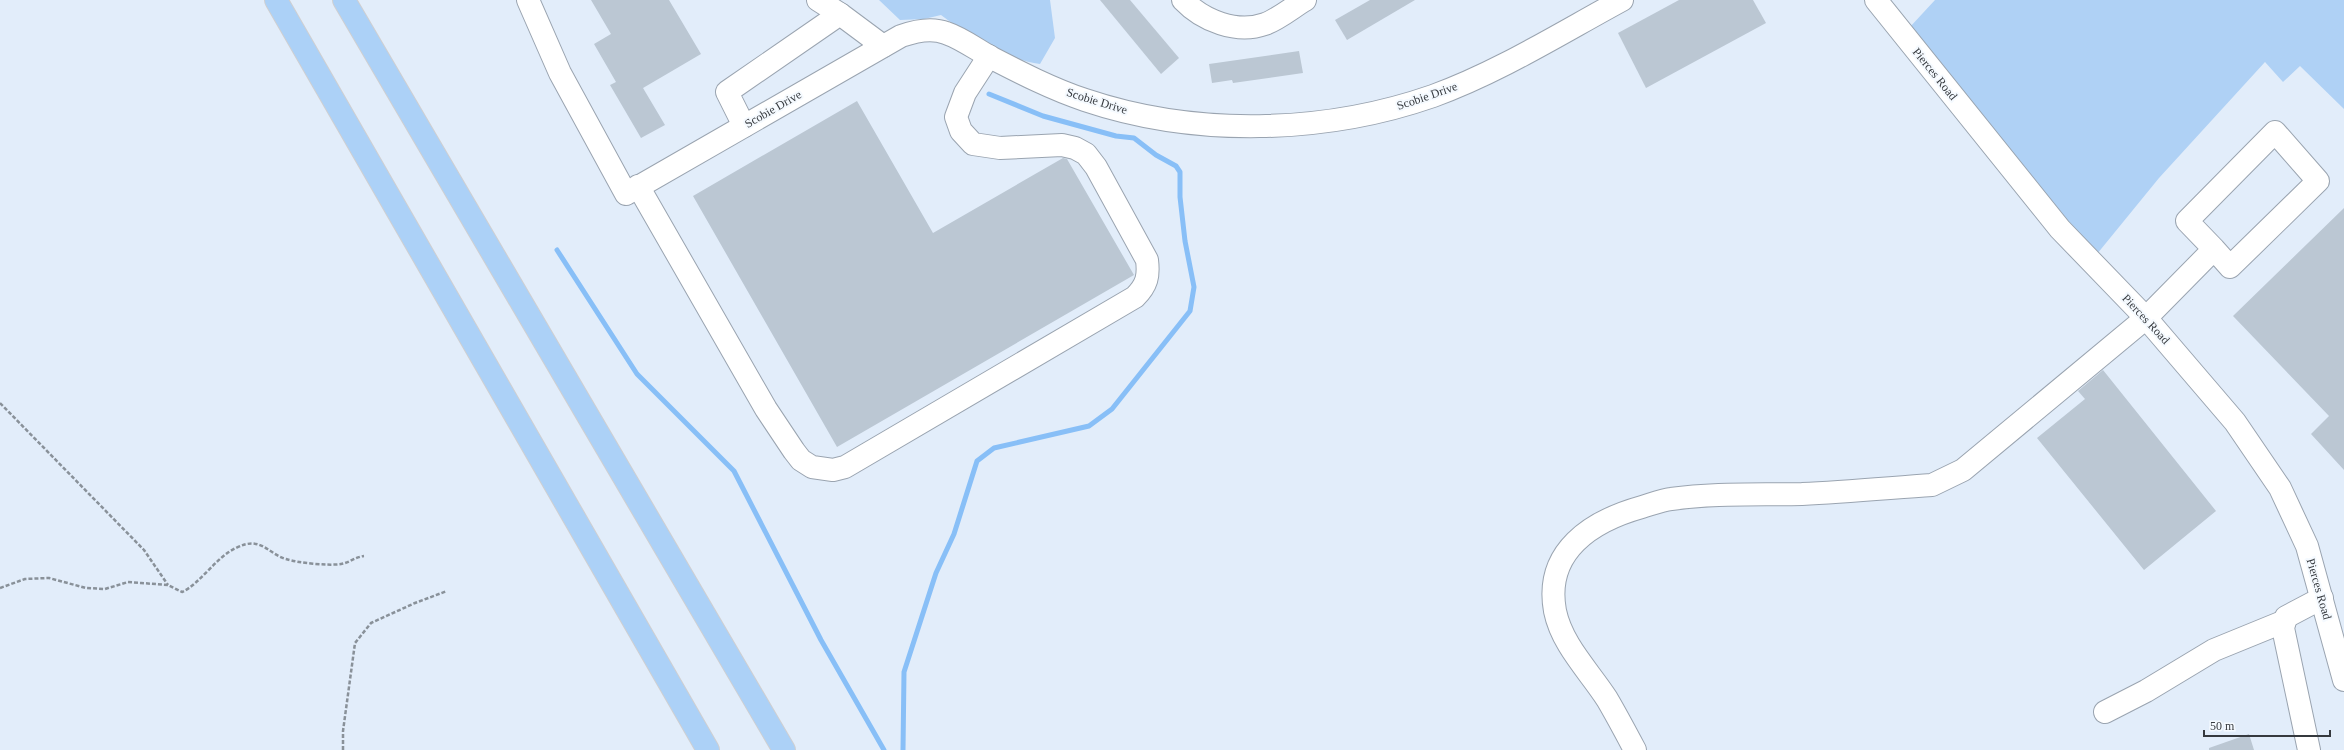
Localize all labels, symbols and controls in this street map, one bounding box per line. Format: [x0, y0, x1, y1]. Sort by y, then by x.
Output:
street label: Pierces Road [1910, 45, 1960, 103]
street label: Scobie Drive [1395, 79, 1459, 113]
street label: Scobie Drive [1065, 85, 1129, 117]
street label: Scobie Drive [742, 87, 804, 131]
street label: Pierces Road [2119, 291, 2173, 347]
street label: Pierces Road [2304, 557, 2334, 621]
scale bar [2204, 712, 2330, 738]
text: 50 m [2210, 719, 2235, 733]

